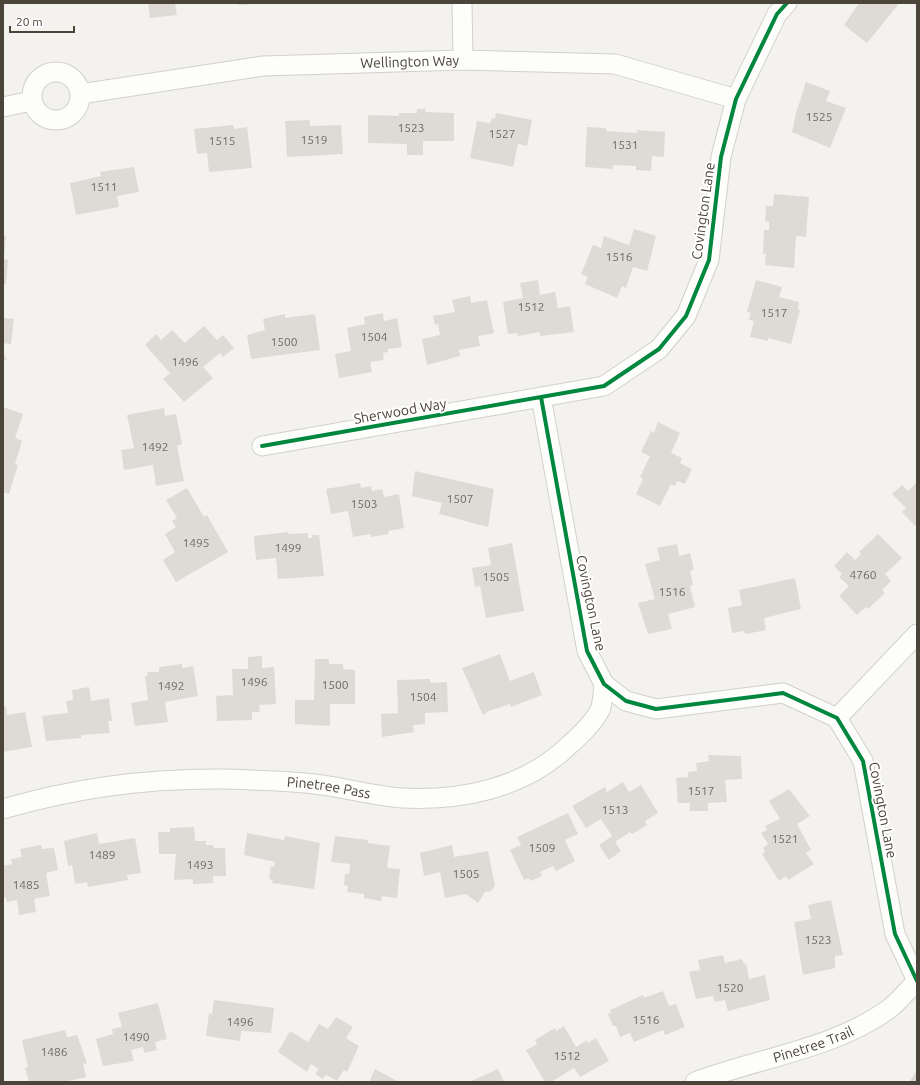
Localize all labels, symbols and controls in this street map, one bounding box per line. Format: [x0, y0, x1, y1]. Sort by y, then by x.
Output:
scale bar [10, 8, 74, 34]
text: 20 m [16, 15, 43, 28]
street label: Wellington Way [360, 52, 460, 71]
house number: 1525 [805, 110, 833, 123]
house number: 1523 [397, 121, 425, 134]
house number: 1527 [488, 127, 516, 140]
house number: 1519 [300, 133, 328, 146]
house number: 1515 [208, 134, 236, 147]
house number: 1531 [611, 138, 639, 151]
street label: Covington Lane [688, 161, 718, 261]
house number: 1511 [90, 180, 118, 193]
house number: 1516 [605, 250, 633, 263]
house number: 1512 [517, 300, 545, 313]
house number: 1517 [760, 306, 788, 319]
house number: 1504 [360, 330, 388, 343]
house number: 1500 [270, 335, 298, 348]
house number: 1496 [171, 355, 199, 368]
street label: Sherwood Way [352, 395, 448, 427]
house number: 1492 [141, 440, 169, 453]
house number: 1507 [446, 492, 474, 505]
house number: 1503 [350, 497, 378, 510]
house number: 1495 [182, 536, 210, 549]
house number: 1499 [274, 541, 302, 554]
street label: Covington Lane [573, 553, 609, 653]
house number: 4760 [849, 568, 877, 581]
house number: 1505 [482, 570, 510, 583]
house number: 1516 [658, 585, 686, 598]
house number: 1496 [240, 675, 268, 688]
house number: 1500 [321, 678, 349, 691]
house number: 1492 [157, 679, 185, 692]
house number: 1504 [409, 690, 437, 703]
street label: Covington Lane [866, 760, 900, 860]
street label: Pinetree Pass [286, 774, 372, 802]
house number: 1517 [687, 784, 715, 797]
house number: 1513 [601, 803, 629, 816]
house number: 1521 [771, 832, 799, 845]
house number: 1509 [528, 841, 556, 854]
house number: 1489 [88, 848, 116, 861]
house number: 1493 [186, 858, 214, 871]
house number: 1505 [452, 867, 480, 880]
house number: 1485 [12, 878, 40, 891]
house number: 1523 [804, 933, 832, 946]
house number: 1520 [716, 981, 744, 994]
house number: 1516 [632, 1013, 660, 1026]
house number: 1496 [226, 1015, 254, 1028]
street label: Pinetree Trail [771, 1023, 856, 1066]
house number: 1490 [122, 1030, 150, 1043]
house number: 1486 [40, 1045, 68, 1058]
house number: 1512 [553, 1049, 581, 1062]

